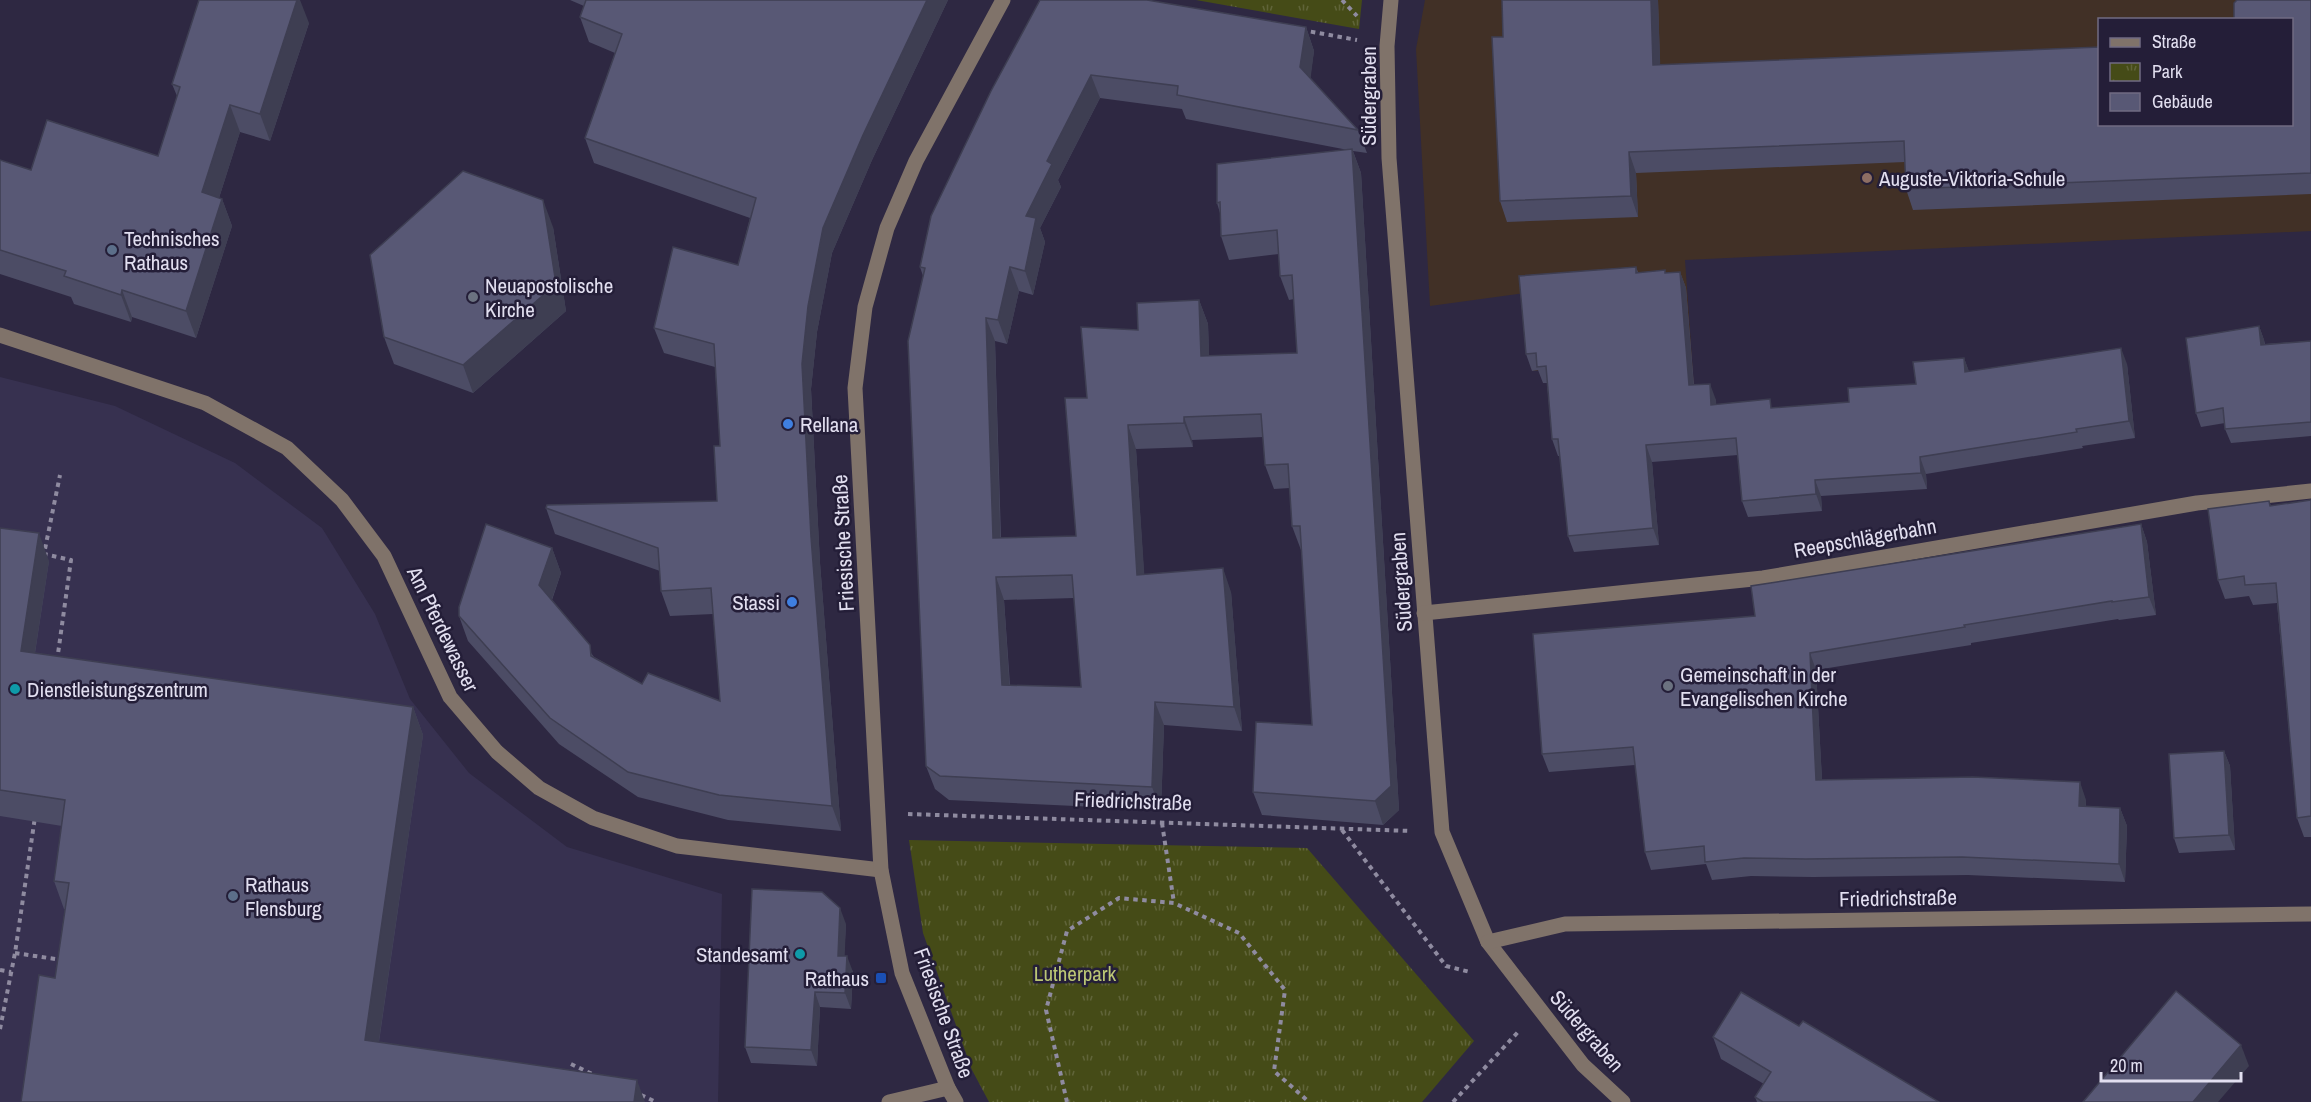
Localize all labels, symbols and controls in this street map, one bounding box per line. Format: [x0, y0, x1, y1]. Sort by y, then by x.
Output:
legend [2098, 18, 2293, 126]
text: Straße [2152, 29, 2196, 54]
street label: Südergraben [1354, 46, 1383, 146]
text: Park [2152, 59, 2183, 84]
text: Gebäude [2152, 89, 2213, 114]
place label: Auguste-Viktoria-Schule [1878, 164, 2065, 193]
marker: Auguste-Viktoria-Schule [1860, 171, 1874, 185]
place label: Technisches Rathaus [124, 224, 220, 277]
marker: Technisches Rathaus [105, 243, 119, 257]
place label: Neuapostolische Kirche [485, 271, 613, 324]
marker: Neuapostolische Kirche [466, 290, 480, 304]
place label: Rellana [800, 410, 859, 439]
marker: Rellana [781, 417, 795, 431]
street label: Friesische Straße [825, 474, 861, 612]
street label: Reepschlägerbahn [1791, 511, 1939, 565]
street label: Südergraben [1383, 531, 1419, 633]
street label: Am Pferdewasser [400, 561, 486, 697]
place label: Stassi [732, 588, 780, 617]
marker: Stassi [785, 595, 799, 609]
place label: Gemeinschaft in der Evangelischen Kirche [1680, 660, 1848, 713]
place label: Dienstleistungszentrum [27, 675, 208, 704]
marker: Gemeinschaft in der Evangelischen Kirche [1661, 679, 1675, 693]
marker: Dienstleistungszentrum [8, 682, 22, 696]
street label: Friedrichstraße [1074, 784, 1192, 818]
place label: Rathaus Flensburg [245, 870, 322, 923]
street label: Friedrichstraße [1839, 882, 1957, 914]
marker: Rathaus Flensburg [226, 889, 240, 903]
place label: Standesamt [696, 940, 788, 969]
street label: Friesische Straße [907, 944, 981, 1082]
marker: Standesamt [793, 947, 807, 961]
park label: Lutherpark [1034, 959, 1117, 988]
place label: Rathaus [805, 964, 869, 993]
marker: Rathaus [874, 971, 888, 985]
street label: Südergraben [1543, 984, 1631, 1078]
scale bar [2101, 1045, 2240, 1083]
text: 20 m [2110, 1053, 2143, 1078]

